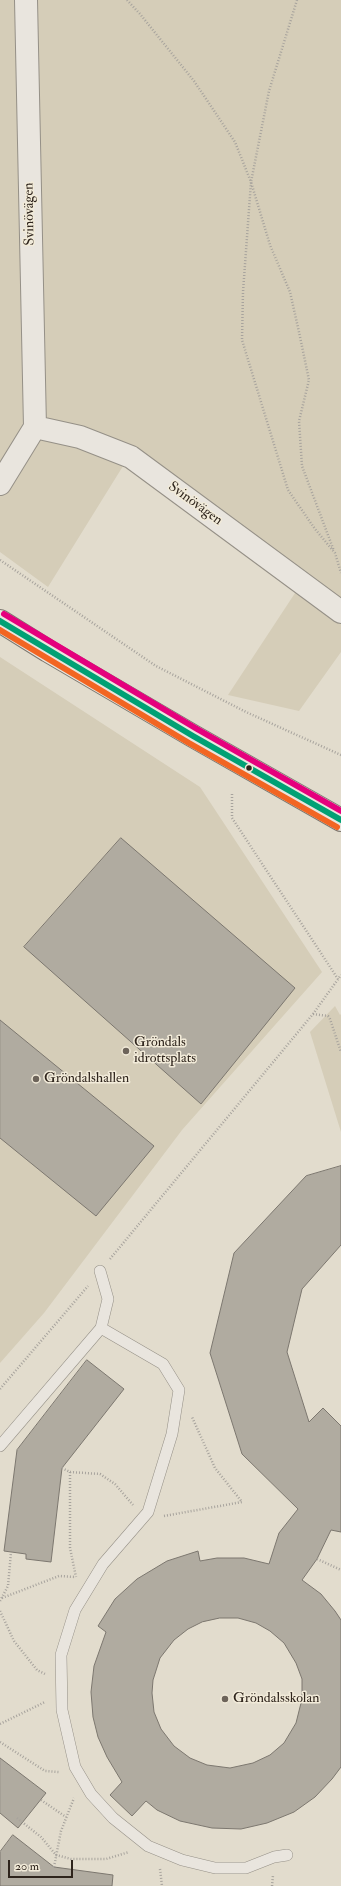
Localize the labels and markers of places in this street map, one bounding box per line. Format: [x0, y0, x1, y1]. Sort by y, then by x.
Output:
unlabelled marker [244, 763, 254, 773]
place label: Gröndals idrottsplats [134, 1035, 196, 1068]
marker: Gröndals idrottsplats [121, 1046, 131, 1056]
place label: Gröndalshallen [44, 1071, 129, 1087]
marker: Gröndalshallen [31, 1074, 41, 1084]
place label: Gröndalsskolan [233, 1691, 319, 1707]
marker: Gröndalsskolan [220, 1694, 230, 1704]

